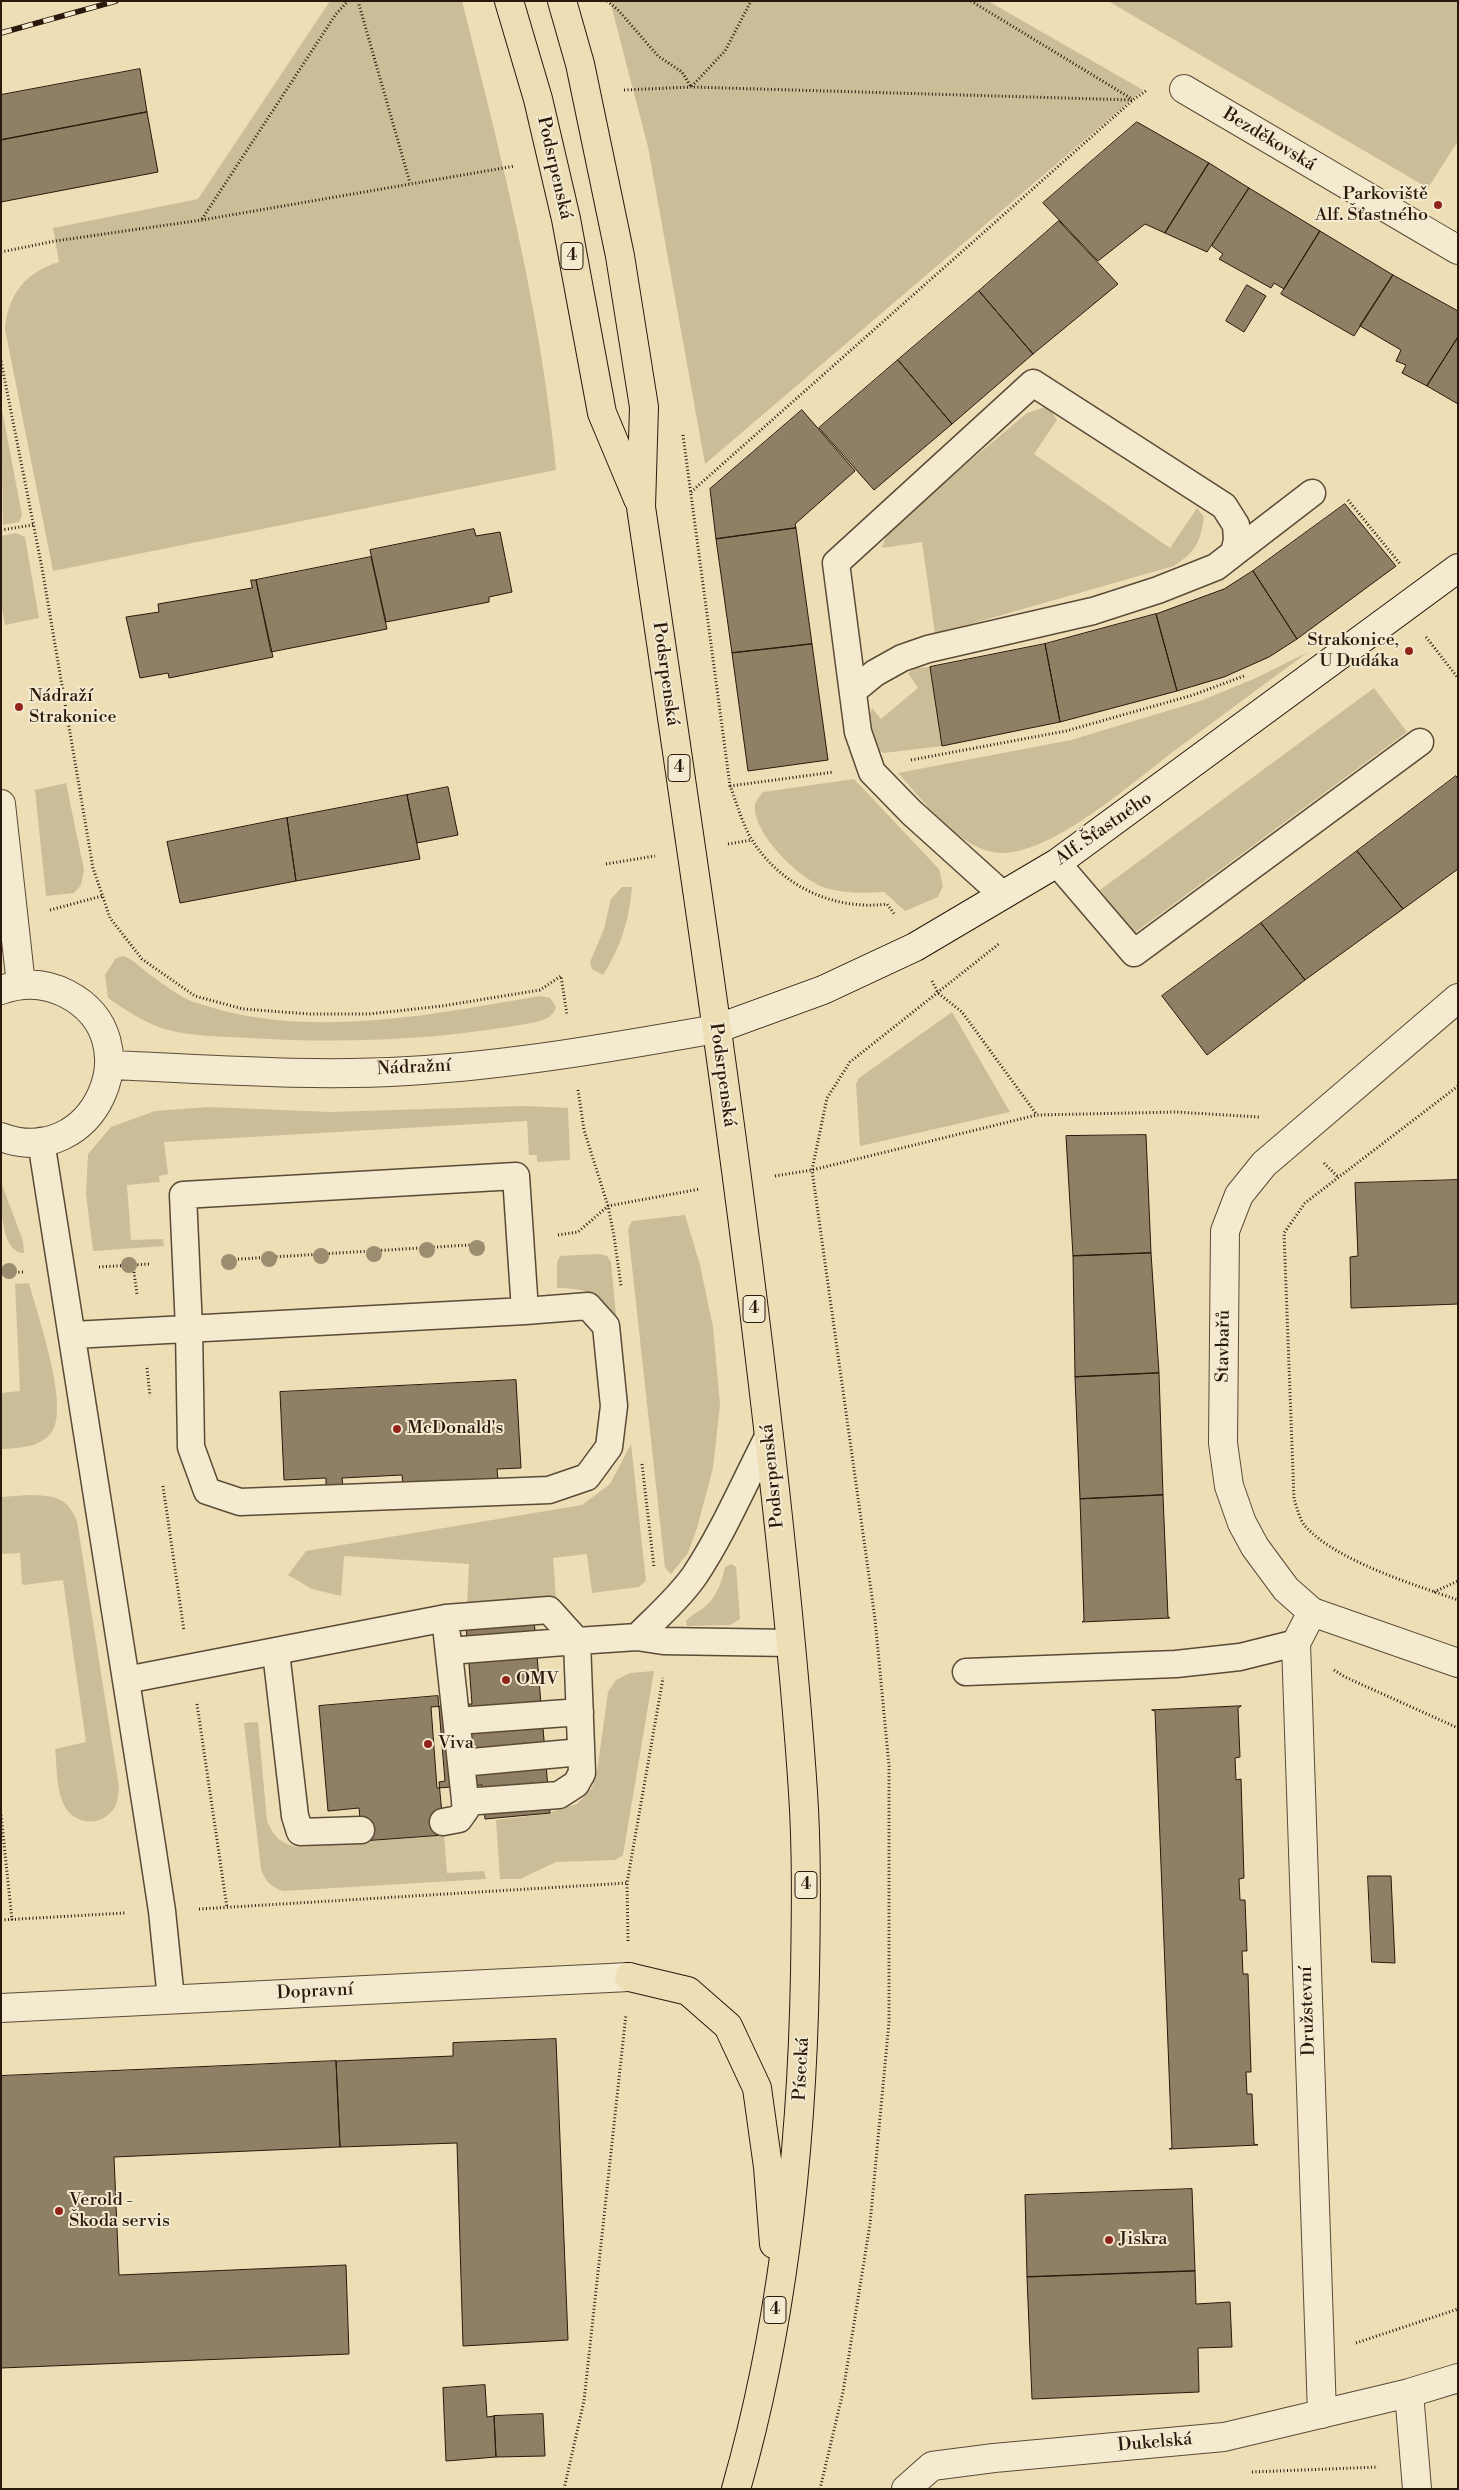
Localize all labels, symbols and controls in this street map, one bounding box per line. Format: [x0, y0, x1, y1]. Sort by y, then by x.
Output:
street label: Bezděkovská [1219, 104, 1319, 176]
street label: Podsrpenská [532, 115, 576, 221]
place label: Parkoviště Alf. Šťastného [1315, 184, 1428, 226]
marker: Parkoviště Alf. Šťastného [1432, 199, 1444, 211]
road number: 4 [561, 242, 583, 270]
street label: Podsrpenská [647, 621, 683, 727]
place label: Strakonice, U Dudáka [1307, 630, 1399, 672]
marker: Strakonice, U Dudáka [1403, 645, 1415, 657]
place label: Nádraží Strakonice [29, 686, 117, 729]
marker: Nádraží Strakonice [13, 701, 25, 713]
road number: 4 [668, 754, 690, 781]
street label: Alf. Šťastného [1051, 788, 1157, 870]
street label: Podsrpenská [704, 1022, 740, 1128]
street label: Nádražní [376, 1055, 452, 1081]
road number: 4 [743, 1296, 765, 1322]
street label: Stavbařů [1213, 1309, 1235, 1383]
place label: McDonald's [407, 1418, 503, 1440]
marker: McDonald's [391, 1423, 403, 1435]
street label: Podsrpenská [757, 1423, 789, 1529]
place label: OMV [516, 1669, 559, 1691]
marker: OMV [500, 1674, 512, 1686]
place label: Viva [438, 1733, 474, 1755]
marker: Viva [422, 1738, 434, 1750]
road number: 4 [795, 1872, 817, 1898]
street label: Družstevní [1296, 1966, 1320, 2056]
street label: Dopravní [276, 1979, 354, 2005]
street label: Písecká [790, 2037, 814, 2101]
place label: Verold - Škoda servis [69, 2190, 170, 2232]
marker: Verold - Škoda servis [53, 2205, 65, 2217]
place label: Jiskra [1119, 2229, 1167, 2251]
marker: Jiskra [1103, 2234, 1115, 2246]
road number: 4 [764, 2296, 786, 2324]
street label: Dukelská [1117, 2429, 1193, 2457]

